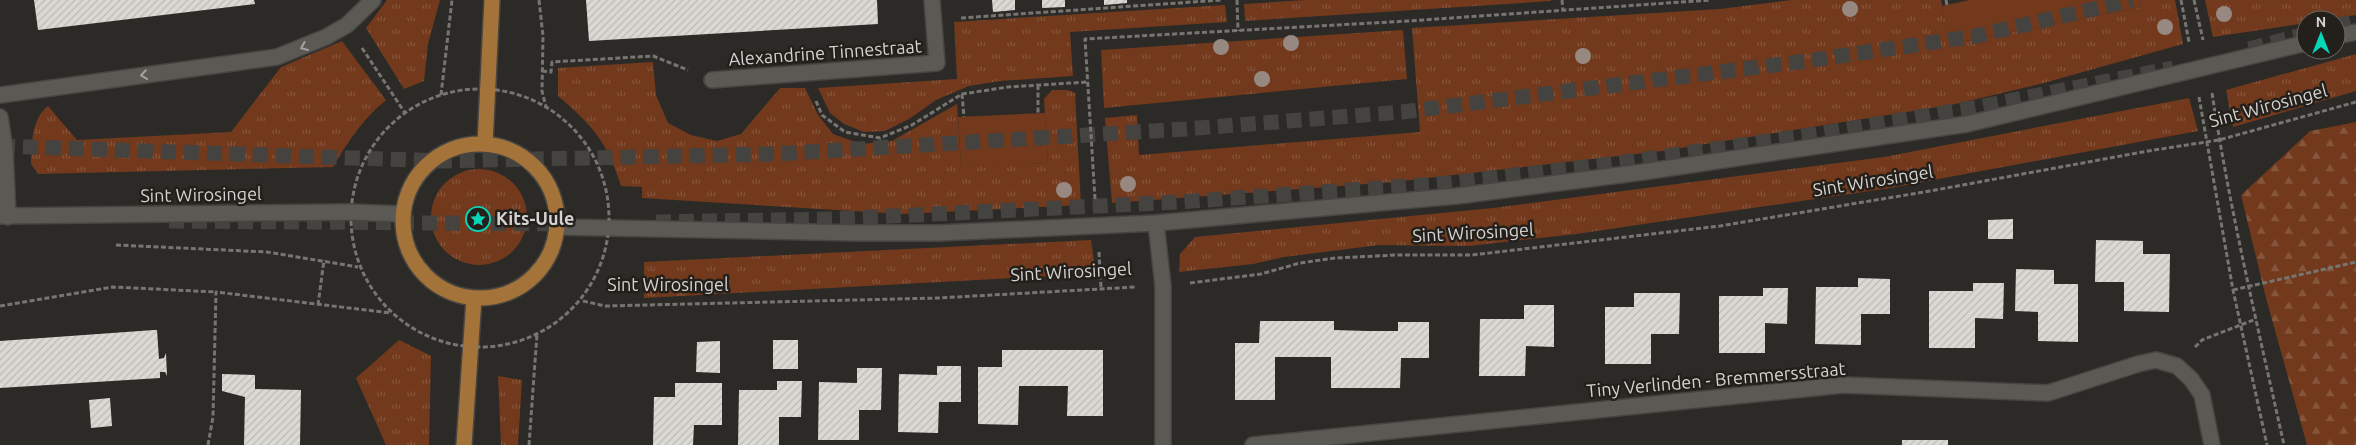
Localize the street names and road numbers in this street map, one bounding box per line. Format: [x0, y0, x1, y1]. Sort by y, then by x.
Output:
street label: Alexandrine Tinnestraat [728, 35, 922, 69]
street label: Sint Wirosingel [2206, 80, 2329, 130]
street label: Sint Wirosingel [1811, 161, 1935, 199]
street label: Sint Wirosingel [140, 183, 262, 205]
street label: Sint Wirosingel [1412, 219, 1534, 245]
street label: Sint Wirosingel [1010, 258, 1132, 284]
street label: Sint Wirosingel [607, 274, 729, 294]
street label: Tiny Verlinden - Bremmersstraat [1586, 358, 1846, 400]

